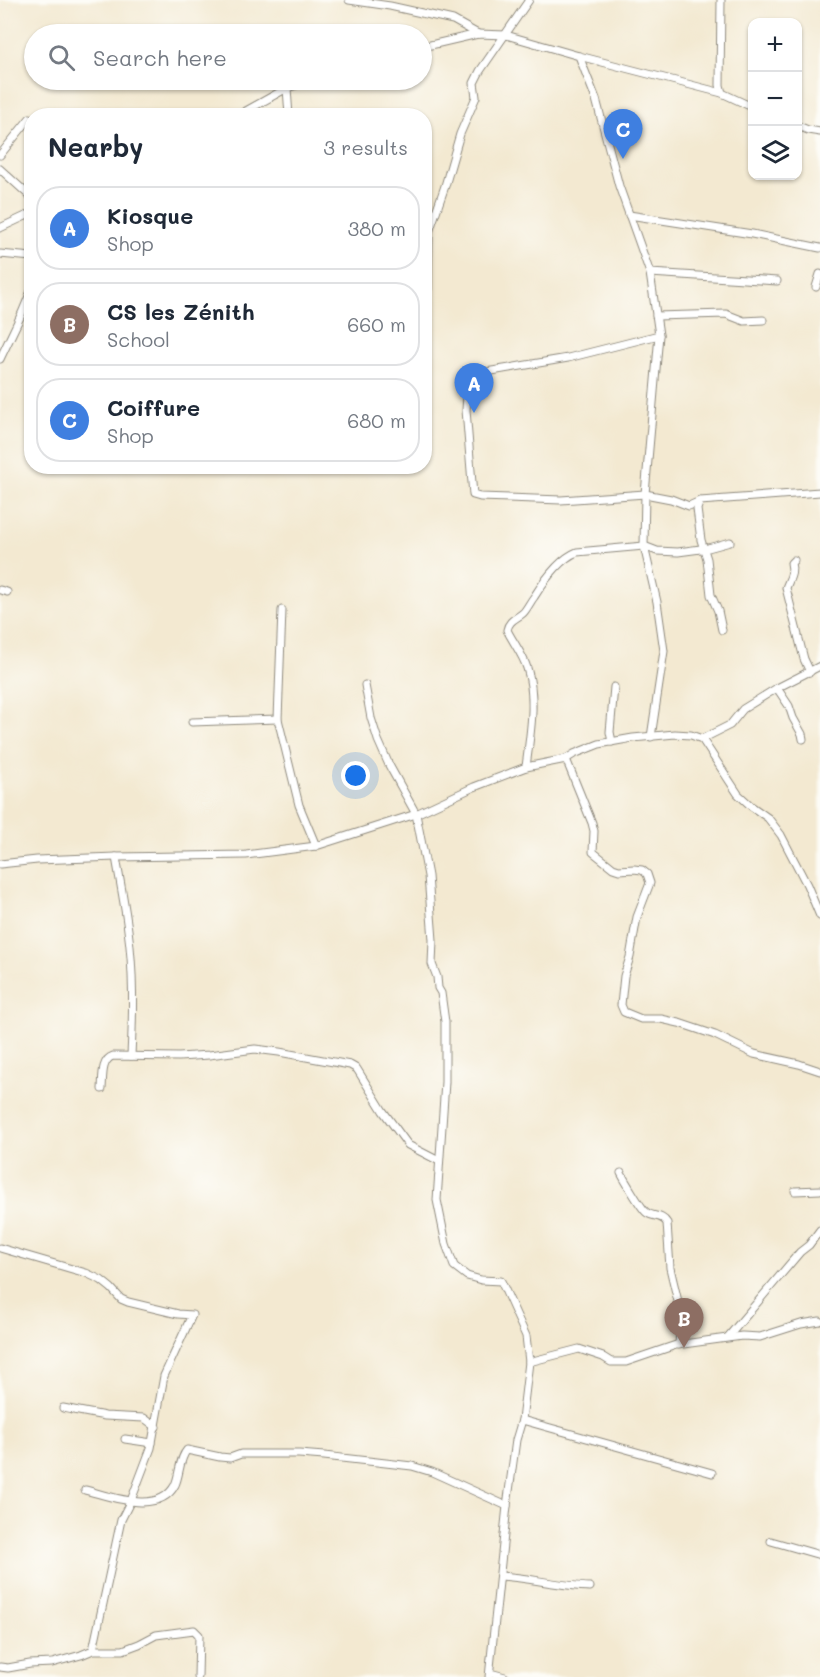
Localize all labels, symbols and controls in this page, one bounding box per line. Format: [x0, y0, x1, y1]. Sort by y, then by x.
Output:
map controls [748, 18, 802, 180]
button: + [748, 18, 802, 72]
search box [24, 24, 432, 90]
icon: search [45, 41, 78, 74]
text: Search here [93, 43, 227, 72]
button: − [748, 72, 802, 126]
pin: C [604, 110, 642, 159]
button: layers [748, 126, 802, 180]
text: Nearby [48, 130, 143, 164]
text: 3 results [323, 134, 408, 160]
text: Kiosque [107, 201, 193, 230]
text: A [63, 215, 76, 241]
text: 380 m [348, 215, 406, 241]
text: Shop [107, 230, 154, 256]
text: CS les Zénith [107, 297, 254, 326]
text: B [63, 311, 76, 337]
text: 660 m [347, 311, 406, 337]
text: School [107, 326, 170, 352]
pin: A [454, 364, 494, 413]
text: Coiffure [107, 393, 200, 422]
text: C [62, 407, 77, 433]
text: 680 m [347, 407, 406, 433]
text: Shop [107, 422, 154, 448]
your location [341, 761, 370, 790]
pin: B [664, 1298, 704, 1348]

